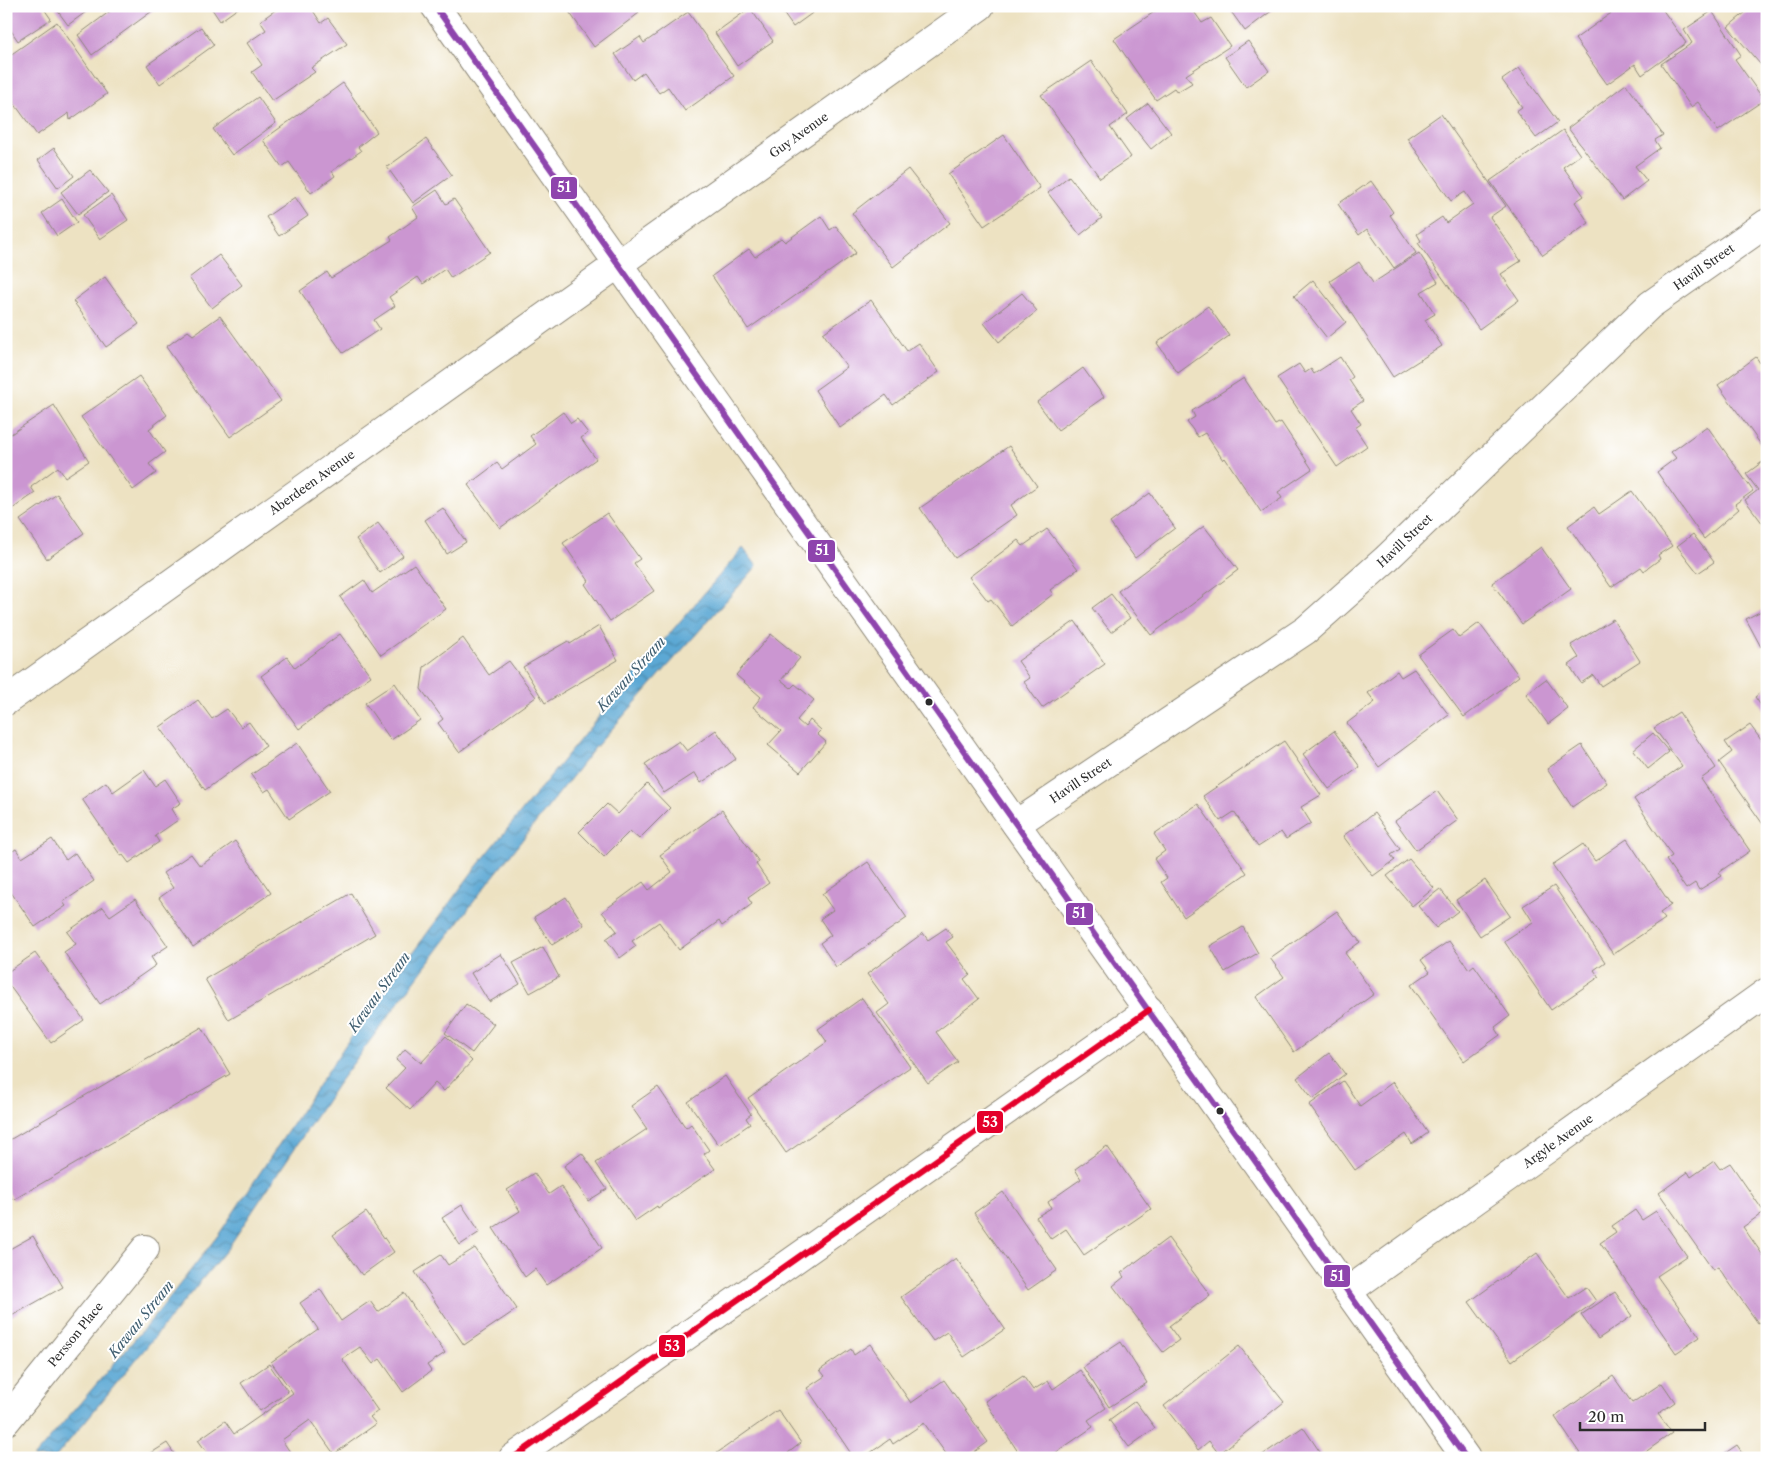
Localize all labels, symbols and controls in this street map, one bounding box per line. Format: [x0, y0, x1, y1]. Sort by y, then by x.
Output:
street label: Guy Avenue [766, 109, 831, 161]
line badge: 51 [550, 176, 578, 200]
text: 51 [557, 178, 572, 196]
street label: Havill Street [1670, 240, 1737, 293]
street label: Aberdeen Avenue [265, 446, 358, 518]
street label: Havill Street [1374, 510, 1436, 570]
line badge: 51 [807, 539, 836, 563]
text: 51 [815, 541, 830, 559]
water label: Kawau Stream [592, 633, 669, 716]
unlabelled marker [924, 697, 934, 707]
street label: Havill Street [1047, 754, 1115, 806]
line badge: 51 [1065, 902, 1094, 926]
text: 51 [1072, 904, 1087, 922]
water label: Kawau Stream [343, 948, 414, 1036]
unlabelled marker [1215, 1106, 1225, 1116]
line badge: 53 [976, 1110, 1004, 1134]
street label: Argyle Avenue [1519, 1110, 1596, 1171]
text: 53 [982, 1113, 998, 1131]
line badge: 51 [1323, 1264, 1351, 1288]
text: 51 [1330, 1267, 1345, 1285]
water label: Kawau Stream [104, 1277, 178, 1362]
street label: Persson Place [45, 1299, 106, 1370]
line badge: 53 [658, 1334, 686, 1358]
text: 53 [664, 1337, 680, 1355]
scale bar [1580, 1399, 1706, 1431]
text: 20 m [1588, 1407, 1624, 1426]

